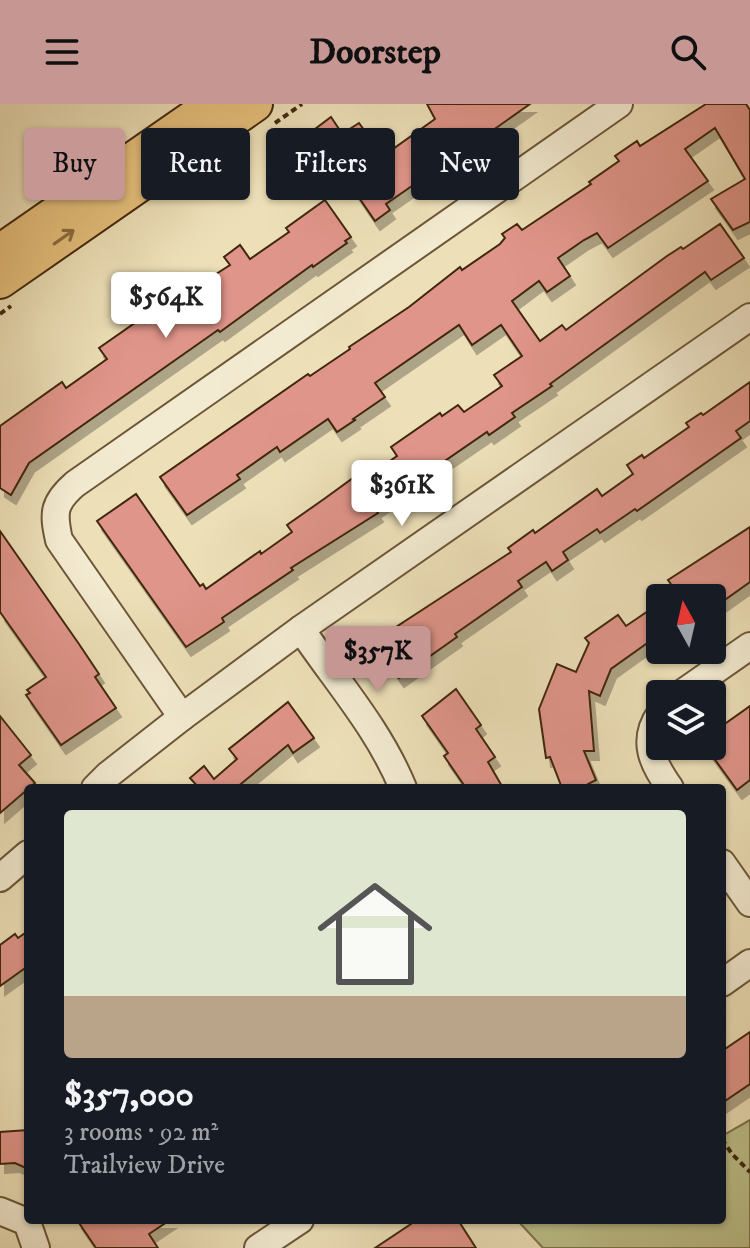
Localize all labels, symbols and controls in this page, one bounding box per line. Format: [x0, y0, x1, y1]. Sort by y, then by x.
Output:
icon: menu [40, 30, 84, 74]
text: Doorstep [309, 30, 441, 75]
icon: search [666, 30, 710, 74]
chip: Buy [24, 128, 125, 200]
chip: Rent [141, 128, 250, 200]
chip: Filters [266, 128, 395, 200]
chip: New [411, 128, 519, 200]
one-way arrow [53, 229, 75, 245]
pin: $564K [110, 272, 222, 340]
text: $564K [129, 281, 203, 314]
pin: $361K [346, 460, 458, 528]
text: $361K [369, 469, 435, 502]
north arrow [646, 584, 726, 664]
map controls [646, 584, 726, 760]
pin: $357K [322, 626, 434, 694]
text: $357K [344, 635, 412, 668]
button: layers [646, 680, 726, 760]
icon: home [303, 862, 447, 1006]
text: $357,000 [64, 1074, 194, 1116]
text: 3 rooms · 92 m² [64, 1116, 218, 1149]
text: Trailview Drive [64, 1149, 225, 1182]

